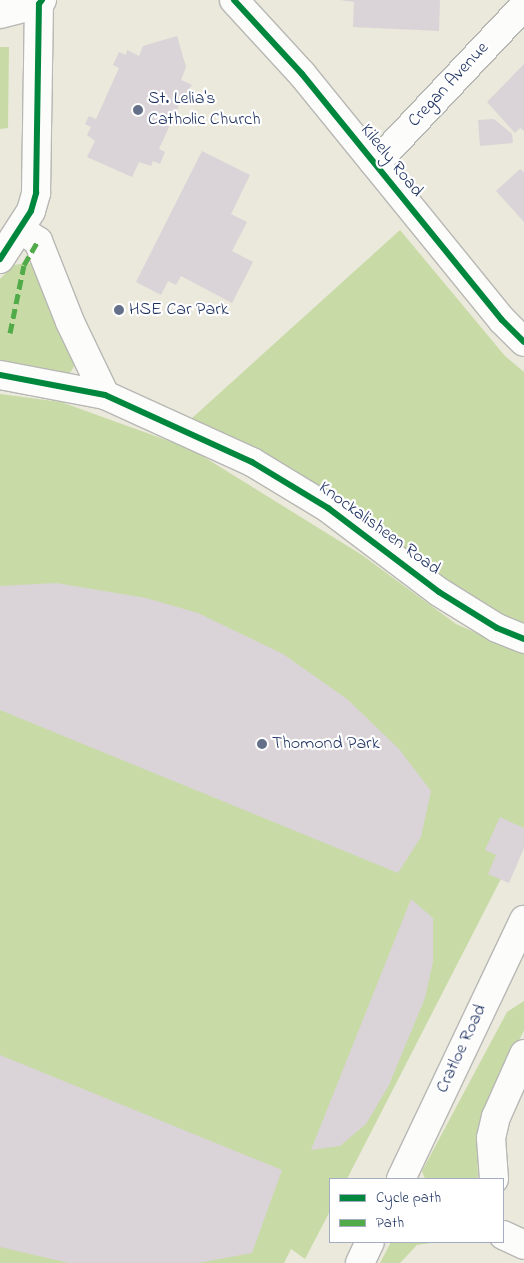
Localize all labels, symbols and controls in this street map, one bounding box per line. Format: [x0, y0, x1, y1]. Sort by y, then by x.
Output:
street label: Cregan Avenue [404, 38, 494, 132]
place label: St. Lelia's Catholic Church [148, 89, 261, 132]
marker: St. Lelia's Catholic Church [132, 104, 144, 116]
street label: Kileely Road [355, 120, 427, 202]
place label: HSE Car Park [129, 299, 229, 321]
marker: HSE Car Park [113, 304, 125, 316]
street label: Knockalisheen Road [314, 478, 444, 580]
place label: Thomond Park [272, 733, 380, 755]
marker: Thomond Park [256, 738, 268, 750]
street label: Cratloe Road [432, 1001, 492, 1097]
legend [329, 1178, 504, 1243]
text: Cycle path [376, 1187, 441, 1209]
text: Path [376, 1212, 404, 1234]

